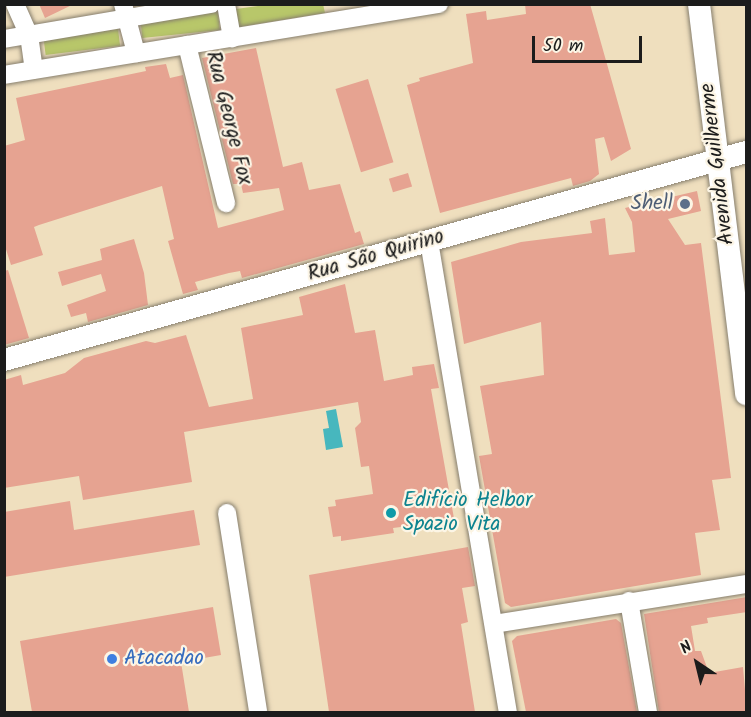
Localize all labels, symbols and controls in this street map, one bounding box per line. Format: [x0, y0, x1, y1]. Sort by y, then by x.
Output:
scale bar [535, 24, 644, 62]
text: 50 m [543, 32, 583, 61]
street label: Rua George Fox [199, 49, 257, 187]
street label: Avenida Guilherme [696, 82, 740, 246]
place label: Shell [631, 191, 673, 217]
marker: Shell [678, 197, 692, 211]
street label: Rua São Quirino [305, 224, 447, 288]
place label: Edifício Helbor Spazio Vita [403, 488, 532, 538]
marker: Edifício Helbor Spazio Vita [384, 506, 398, 520]
north arrow [667, 633, 727, 693]
text: N [675, 635, 698, 661]
place label: Atacadao [124, 646, 204, 672]
marker: Atacadao [105, 652, 119, 666]

